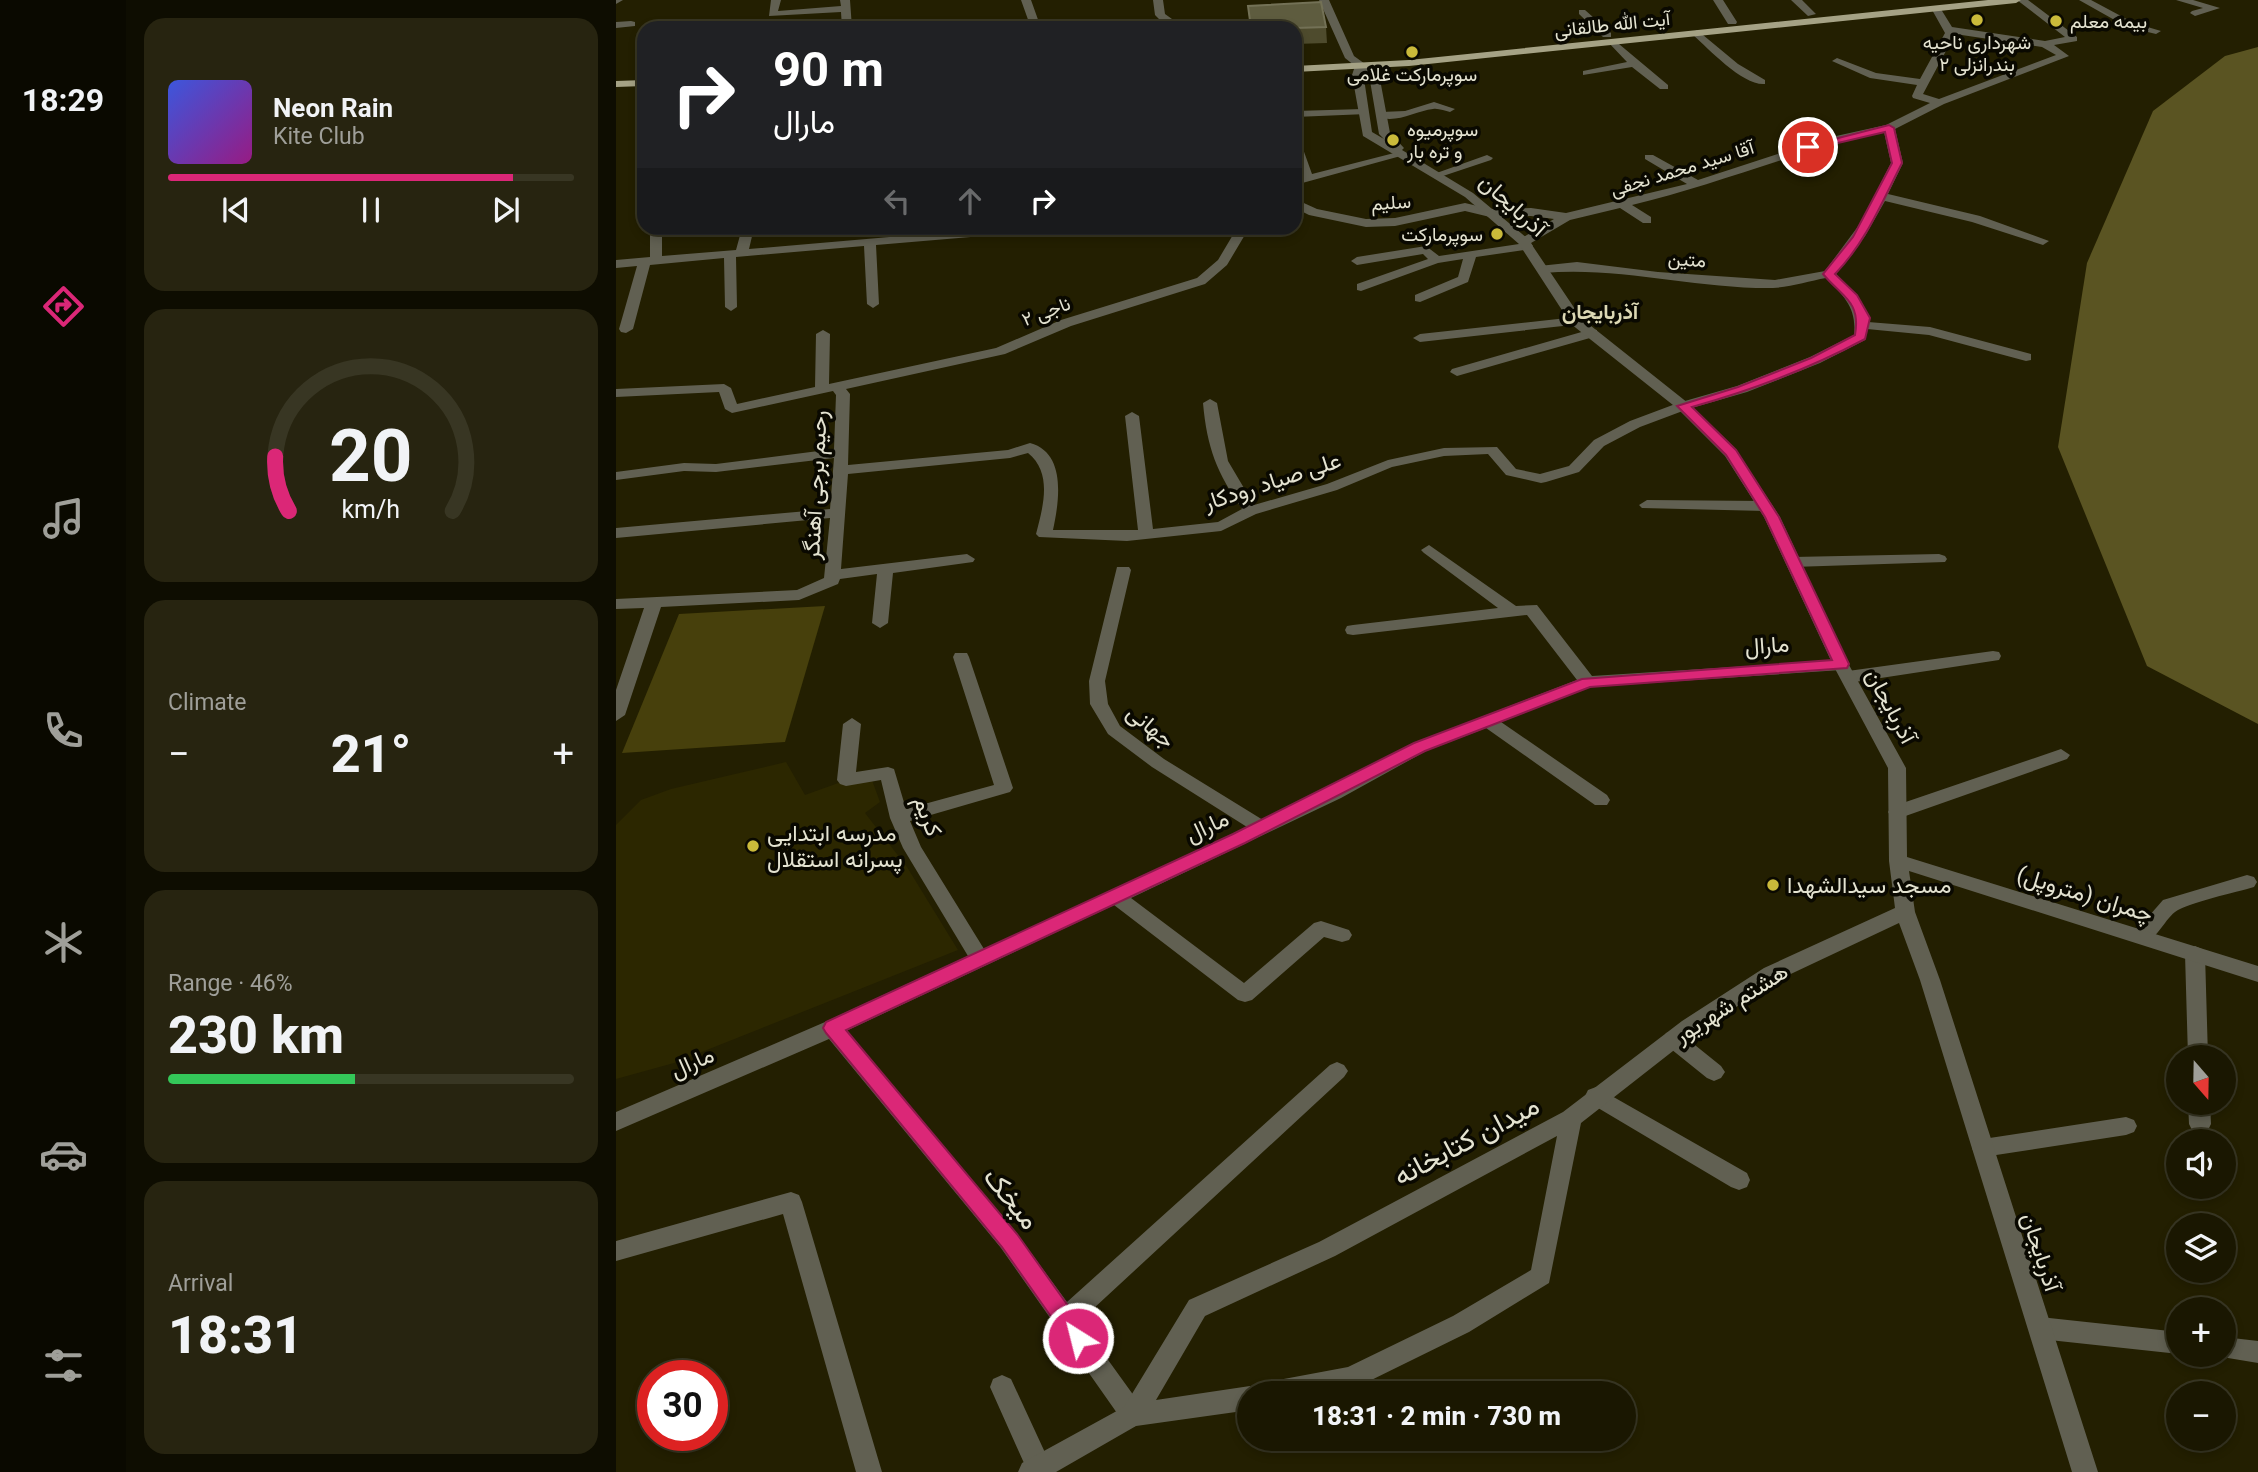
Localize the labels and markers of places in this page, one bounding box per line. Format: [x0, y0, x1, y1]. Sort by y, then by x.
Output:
place label: بیمه معلم [2070, 10, 2147, 34]
marker: شهرداری ناحیه ۲ بندرانزلی [1969, 12, 1985, 28]
marker: بیمه معلم [2048, 13, 2064, 29]
place label: شهرداری ناحیه ۲ بندرانزلی [1923, 31, 2031, 76]
marker: سوپرمارکت غلامی [1404, 44, 1420, 60]
place label: سوپرمارکت غلامی [1347, 63, 1477, 88]
pin [1778, 117, 1838, 177]
place label: سوپرمیوه و تره بار [1406, 118, 1478, 163]
marker: سوپرمیوه و تره بار [1385, 132, 1401, 148]
place label: سوپرمارکت [1401, 223, 1483, 248]
marker: سوپرمارکت [1489, 226, 1505, 242]
place label: مدرسه ابتدایی پسرانه استقلال [767, 820, 903, 875]
marker: مدرسه ابتدایی پسرانه استقلال [745, 838, 761, 854]
place label: مسجد سیدالشهدا [1787, 872, 1951, 900]
marker: مسجد سیدالشهدا [1765, 877, 1781, 893]

